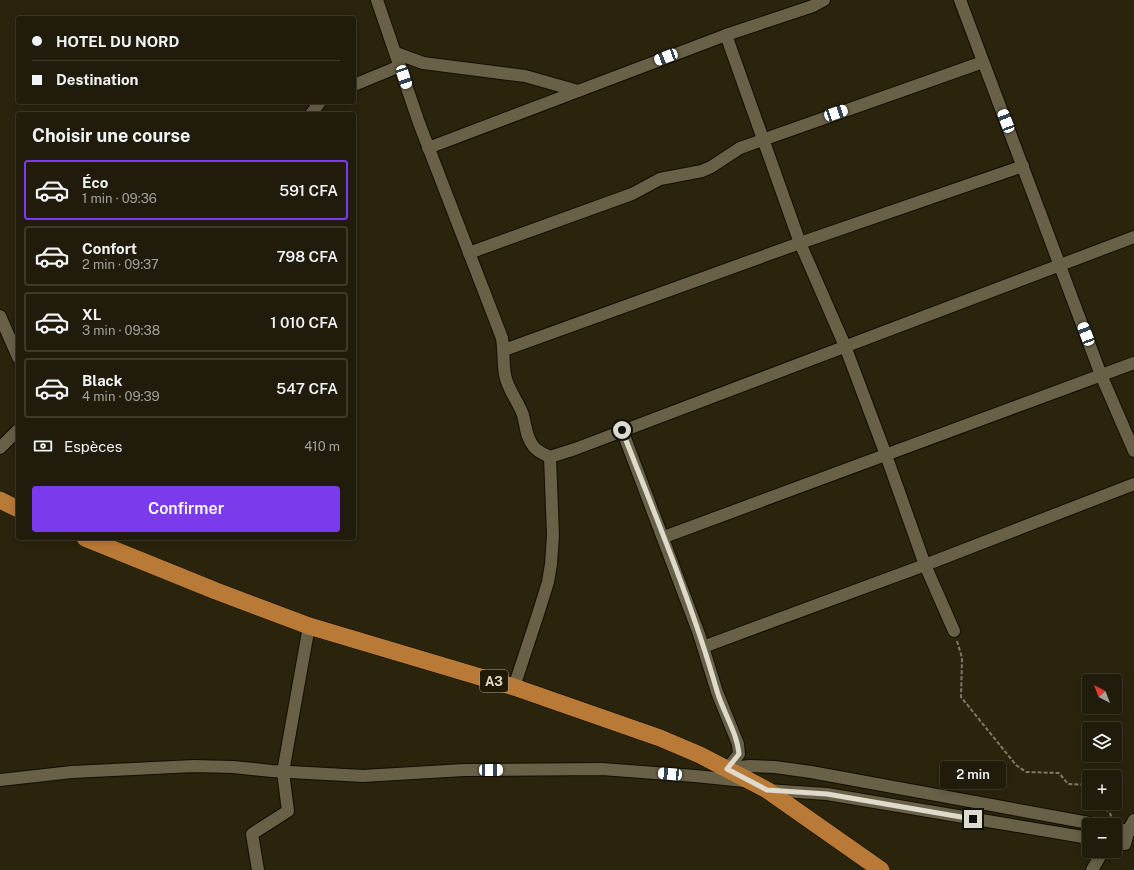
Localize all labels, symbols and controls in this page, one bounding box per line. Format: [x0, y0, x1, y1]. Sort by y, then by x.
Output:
text: HOTEL DU NORD [56, 33, 179, 50]
car [653, 47, 679, 67]
car [395, 64, 413, 90]
text: Destination [56, 71, 138, 88]
car [823, 103, 849, 123]
car [996, 108, 1016, 134]
text: Choisir une course [32, 125, 190, 146]
icon: car [34, 172, 70, 208]
text: Éco [82, 174, 108, 191]
text: 591 CFA [279, 182, 338, 199]
text: 1 min · 09:36 [82, 191, 157, 206]
icon: car [34, 238, 70, 274]
text: Confort [82, 240, 137, 257]
text: 798 CFA [277, 248, 338, 265]
text: 2 min · 09:37 [82, 257, 159, 272]
icon: car [34, 304, 70, 340]
text: XL [82, 306, 101, 323]
text: 1 010 CFA [270, 314, 338, 331]
car [1076, 321, 1096, 347]
text: 3 min · 09:38 [82, 323, 160, 338]
icon: car [34, 370, 70, 406]
text: Black [82, 372, 122, 389]
text: 547 CFA [276, 380, 338, 397]
text: 4 min · 09:39 [82, 389, 160, 404]
route start [613, 421, 631, 439]
icon: cash [32, 435, 54, 457]
text: Espèces [64, 438, 122, 455]
text: 410 m [304, 439, 340, 454]
button: Confirmer [32, 486, 340, 532]
road number: A3 [480, 670, 508, 692]
north arrow [1082, 674, 1122, 714]
map controls [1082, 674, 1122, 858]
button: layers [1082, 722, 1122, 762]
callout: 2 min [940, 761, 1006, 789]
car [479, 764, 503, 776]
car [658, 767, 682, 781]
text: 2 min [956, 767, 990, 782]
button: + [1082, 770, 1122, 810]
route end [964, 810, 982, 828]
button: − [1082, 818, 1122, 858]

